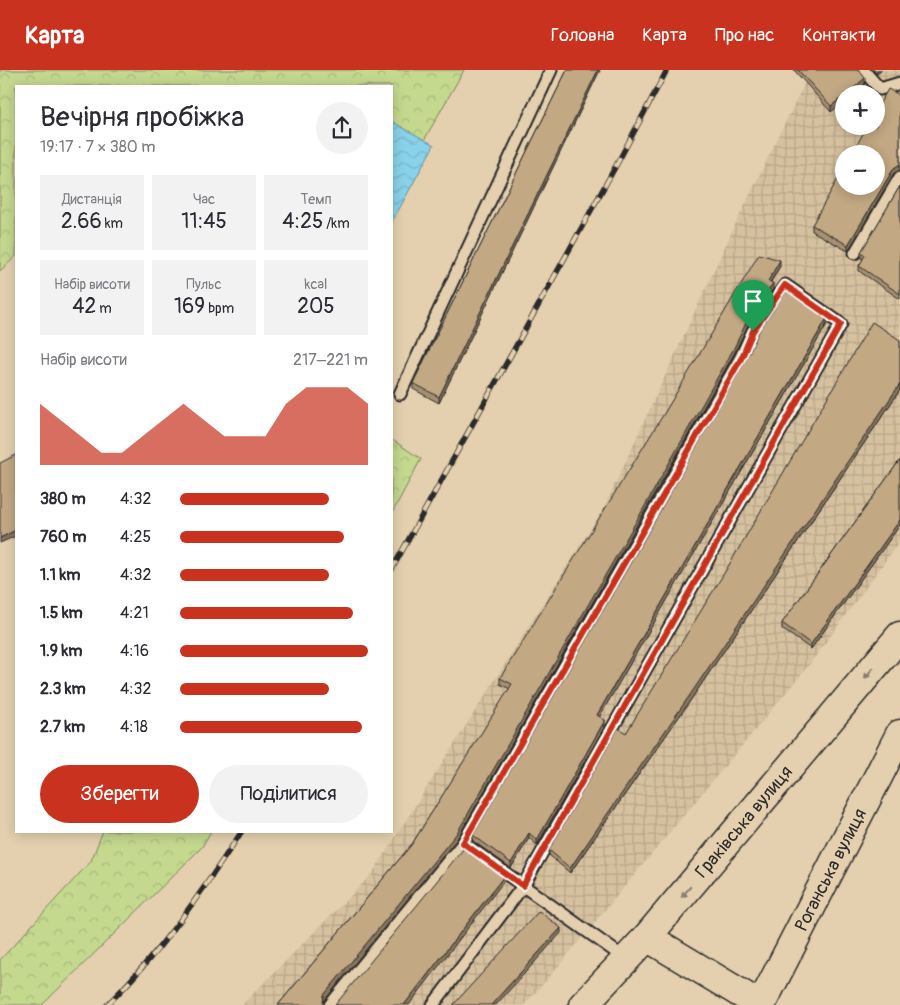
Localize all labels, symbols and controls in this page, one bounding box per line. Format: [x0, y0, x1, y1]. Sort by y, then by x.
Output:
text: Карта [25, 21, 84, 50]
text: Головна [551, 24, 614, 47]
text: Карта [642, 24, 687, 47]
text: Про нас [715, 24, 774, 47]
text: Контакти [802, 24, 875, 47]
map controls [835, 85, 885, 195]
button: + [835, 85, 885, 135]
text: Вечірня пробіжка [40, 100, 244, 135]
button: share [316, 102, 368, 154]
text: 19:17 · 7 × 380 m [40, 137, 155, 157]
button: − [835, 145, 885, 195]
text: Дистанція [62, 191, 122, 208]
text: Час [193, 191, 215, 208]
text: Темп [300, 191, 332, 208]
text: 2.66 [61, 208, 102, 235]
text: 11:45 [181, 208, 227, 235]
text: 4:25 [282, 208, 323, 235]
text: km [102, 215, 123, 232]
text: /km [323, 215, 350, 232]
text: Набір висоти [54, 276, 130, 293]
text: Пульс [186, 276, 222, 293]
text: kcal [305, 276, 327, 293]
pin [732, 280, 774, 331]
icon: arrive [739, 287, 767, 315]
text: 42 [72, 293, 96, 320]
text: 169 [174, 293, 205, 320]
text: 205 [297, 293, 335, 320]
text: m [96, 300, 112, 317]
text: bpm [205, 300, 234, 317]
text: Набір висоти [40, 350, 127, 370]
text: 217–221 m [293, 350, 368, 370]
text: 380 m [40, 489, 86, 509]
text: 4:32 [120, 489, 151, 509]
text: 760 m [40, 527, 86, 547]
text: 4:25 [120, 527, 151, 547]
text: 1.1 km [40, 565, 80, 585]
text: 4:32 [120, 565, 151, 585]
text: 1.5 km [40, 603, 83, 623]
text: 4:21 [120, 603, 149, 623]
text: 1.9 km [40, 641, 82, 661]
text: 4:16 [120, 641, 149, 661]
one-way arrow [863, 667, 874, 680]
text: 2.3 km [40, 679, 86, 699]
text: 4:32 [120, 679, 151, 699]
text: 2.7 km [40, 717, 85, 737]
text: 4:18 [120, 717, 148, 737]
street label: Граківська вулиця [690, 761, 798, 883]
button: Зберегти [40, 765, 199, 823]
button: Поділитися [209, 765, 368, 823]
street label: Роганська вулиця [790, 805, 872, 935]
one-way arrow [680, 885, 691, 898]

